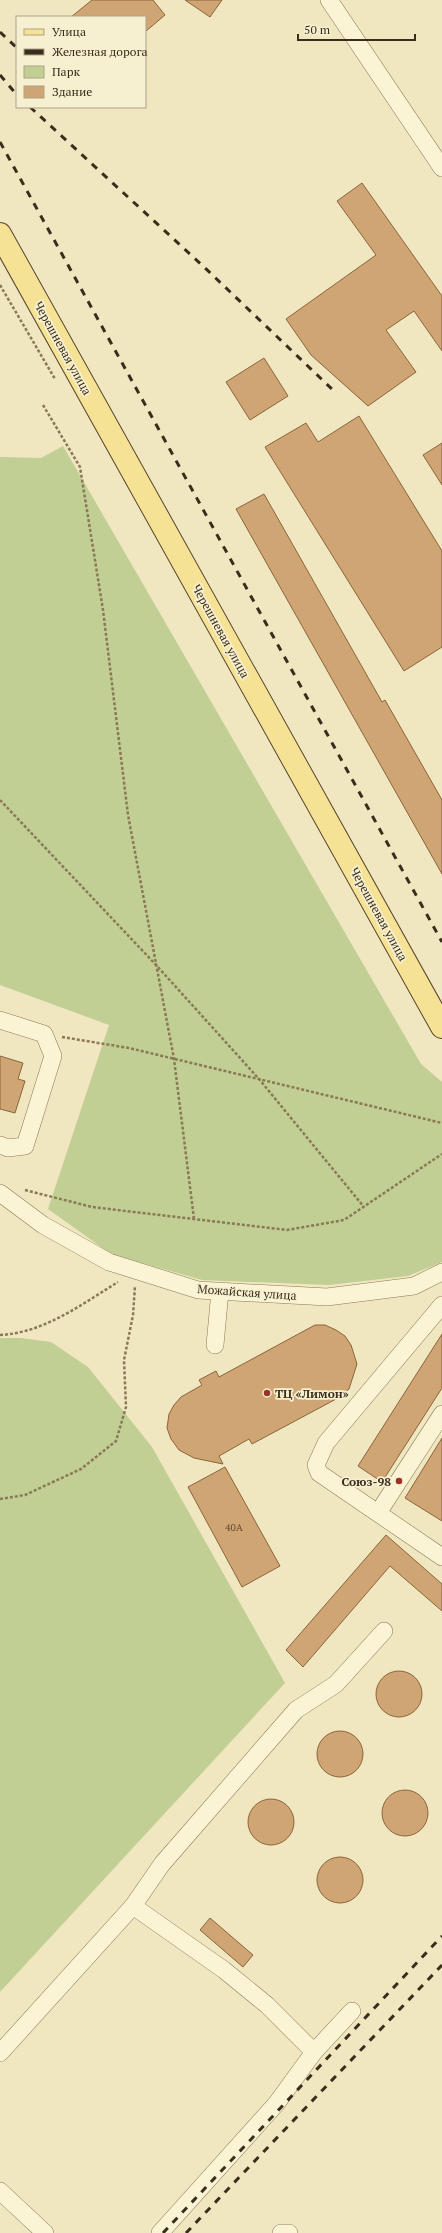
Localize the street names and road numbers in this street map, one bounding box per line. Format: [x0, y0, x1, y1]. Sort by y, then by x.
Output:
street label: Черешневая улица [31, 299, 95, 397]
street label: Черешневая улица [189, 582, 253, 680]
street label: Черешневая улица [347, 865, 411, 963]
street label: Можайская улица [197, 1281, 297, 1303]

